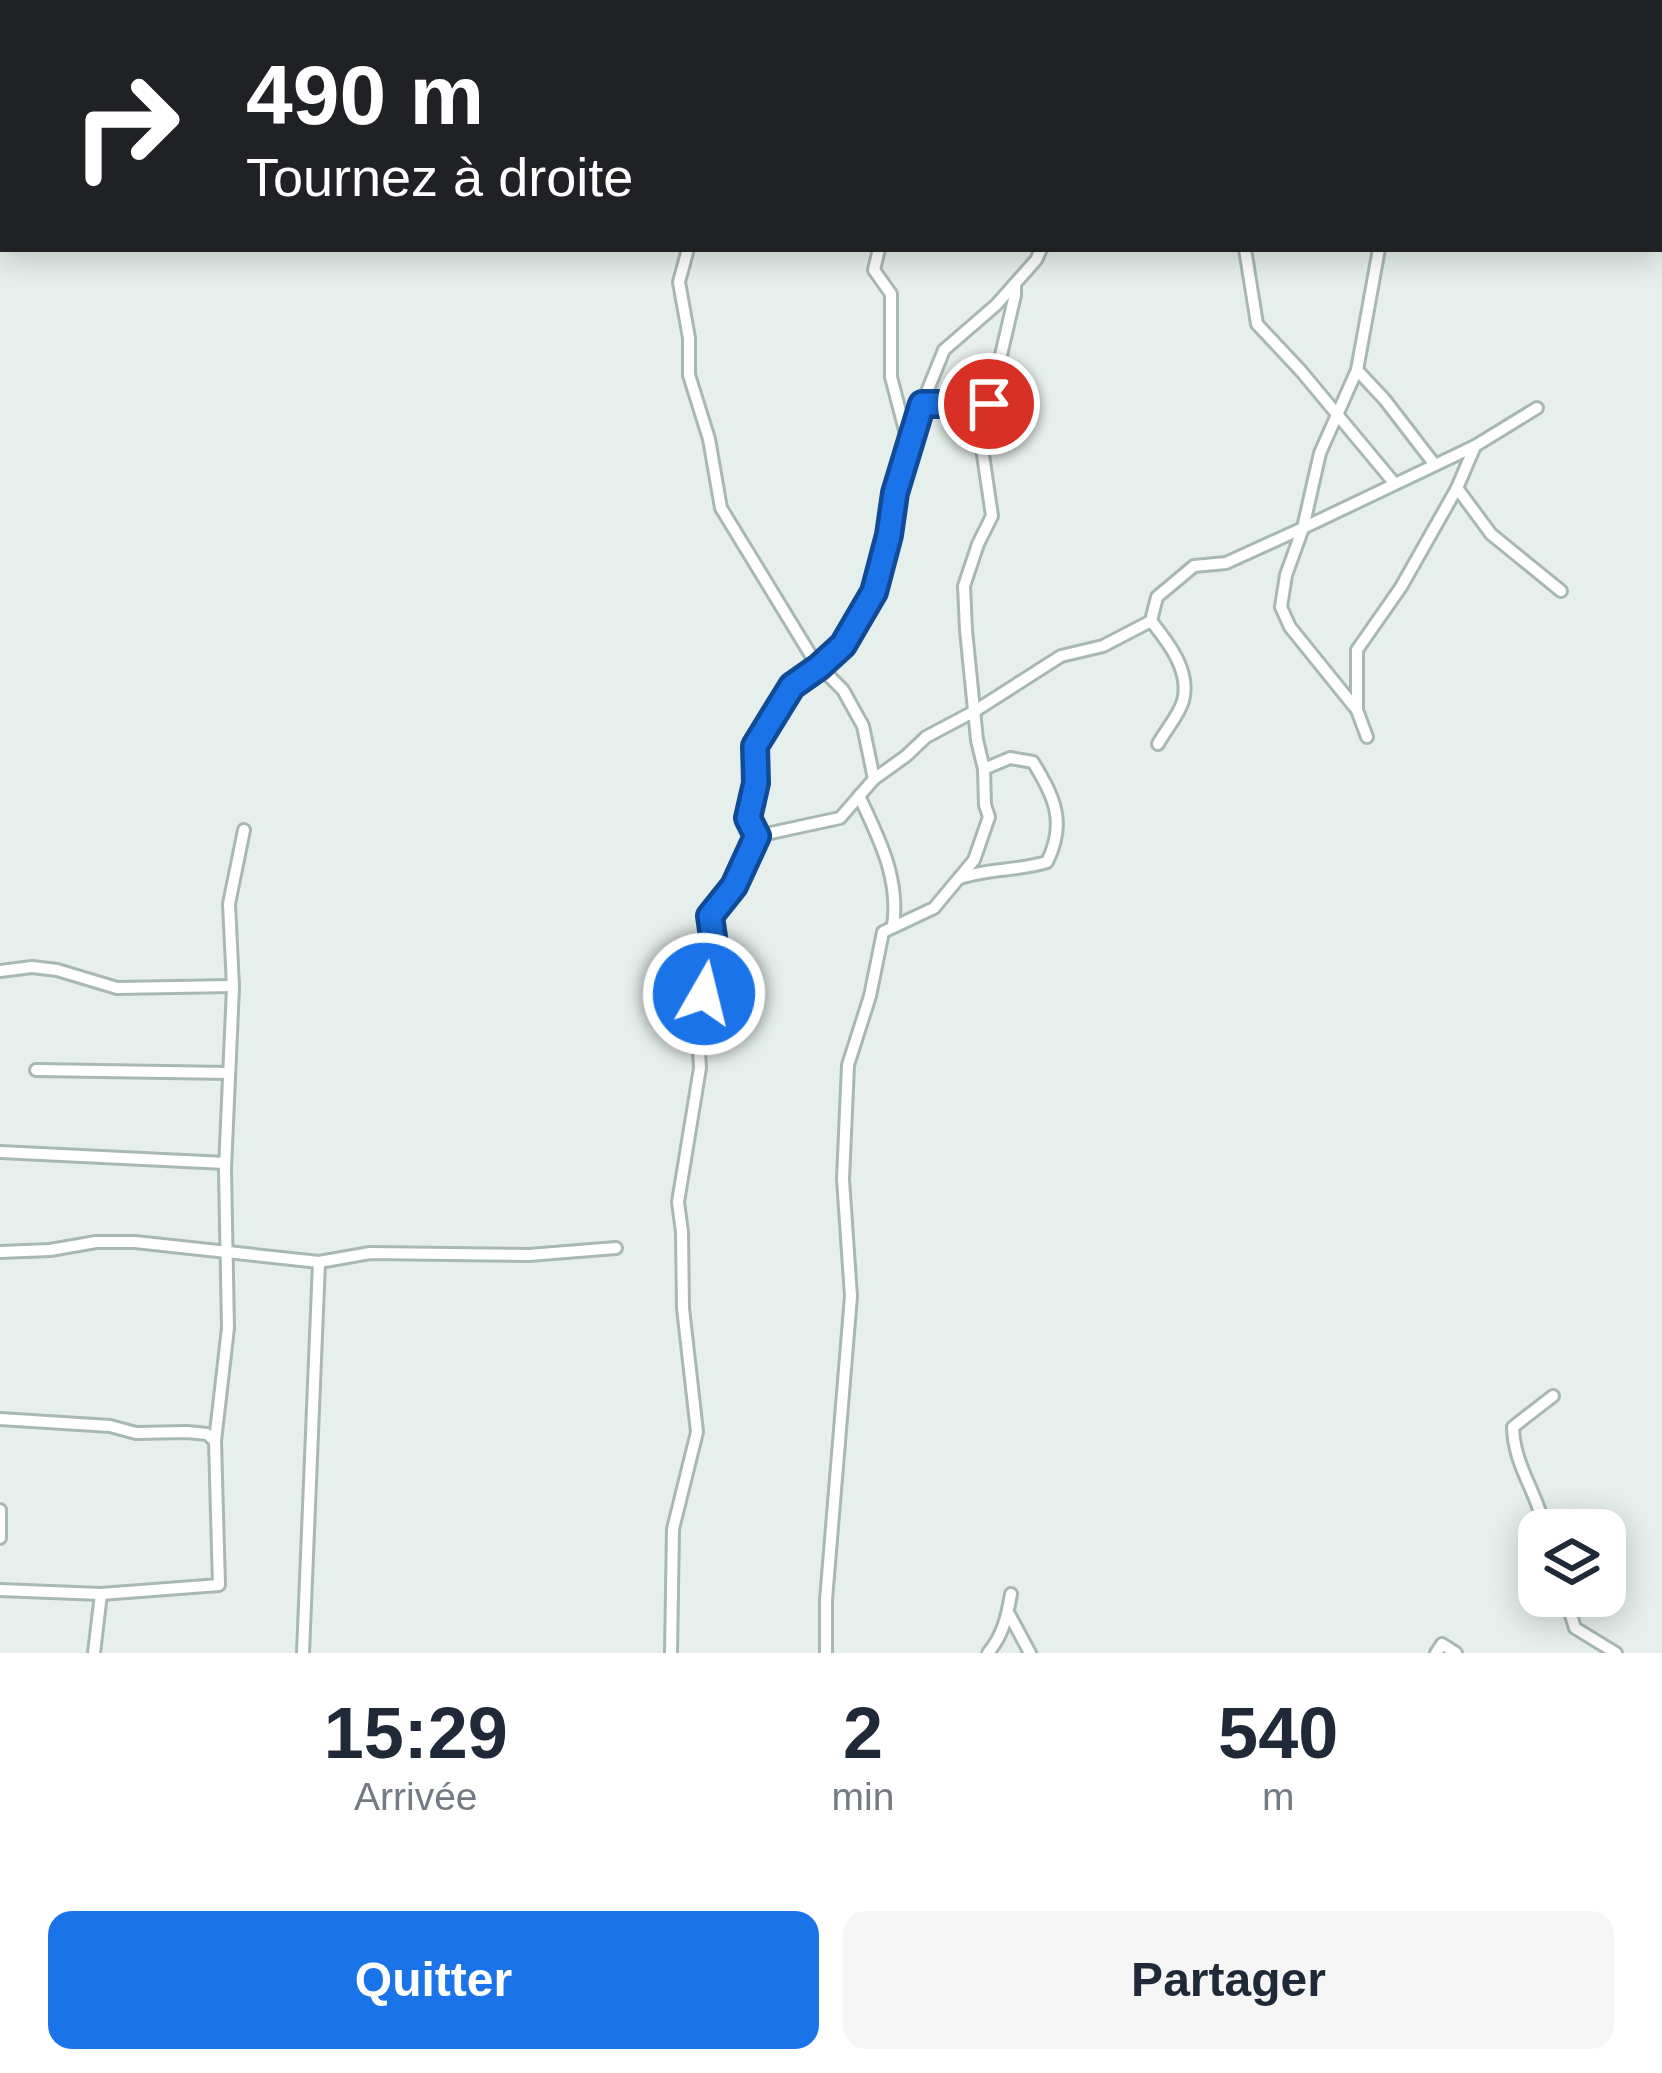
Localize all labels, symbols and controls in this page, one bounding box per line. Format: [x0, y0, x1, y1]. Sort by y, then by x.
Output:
icon: right [48, 48, 204, 204]
text: 490 m [246, 48, 484, 142]
text: Tournez à droite [246, 147, 633, 207]
pin [938, 353, 1040, 455]
icon: arrive [956, 371, 1022, 437]
position arrow [641, 931, 767, 1057]
map controls [1518, 1509, 1626, 1617]
button: layers [1518, 1509, 1626, 1617]
text: 15:29 [324, 1693, 508, 1773]
text: 2 [843, 1693, 883, 1773]
text: 540 [1218, 1693, 1338, 1773]
text: Arrivée [354, 1775, 478, 1818]
text: min [832, 1775, 894, 1818]
text: m [1262, 1775, 1294, 1818]
button: Quitter [48, 1911, 819, 2049]
button: Partager [843, 1911, 1614, 2049]

